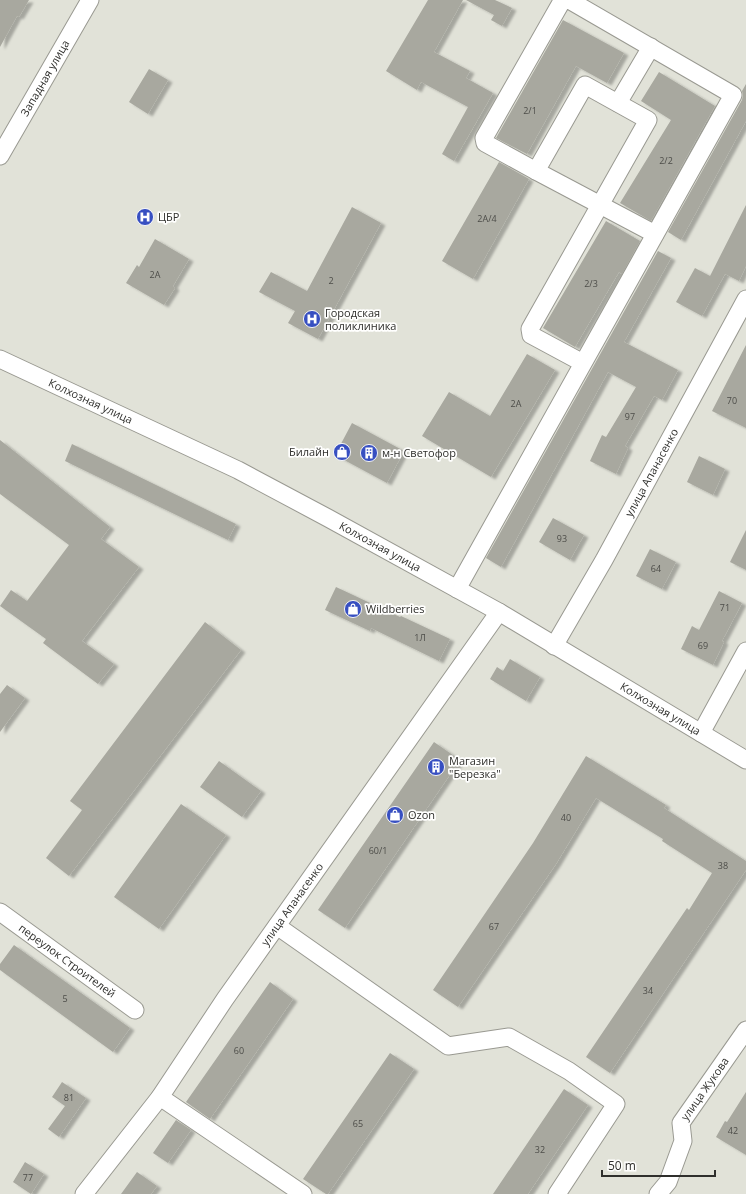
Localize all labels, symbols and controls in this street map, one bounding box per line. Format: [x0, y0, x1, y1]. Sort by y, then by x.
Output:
street label: Западная улица [17, 37, 72, 119]
house number: 2/1 [523, 104, 537, 117]
house number: 2/2 [659, 154, 673, 167]
hospital icon: ЦБР [135, 207, 155, 227]
place label: ЦБР [158, 209, 180, 224]
house number: 2А/4 [477, 212, 497, 225]
house number: 2А [150, 268, 161, 281]
house number: 2 [328, 274, 334, 287]
house number: 2/3 [584, 277, 598, 290]
place label: Городская поликлиника [325, 305, 396, 333]
hospital icon: Городская поликлиника [302, 309, 322, 329]
street label: Колхозная улица [46, 375, 135, 427]
house number: 70 [727, 394, 737, 407]
house number: 2А [511, 397, 522, 410]
house number: 97 [625, 410, 635, 423]
street label: улица Апанасенко [621, 425, 681, 519]
shop icon: Билайн [332, 442, 352, 462]
building icon: м-н Светофор [359, 443, 379, 463]
place label: Билайн [289, 444, 329, 459]
place label: м-н Светофор [382, 445, 456, 460]
street label: Колхозная улица [337, 518, 424, 575]
house number: 93 [557, 532, 567, 545]
house number: 64 [651, 562, 661, 575]
shop icon: Wildberries [343, 599, 363, 619]
place label: Wildberries [366, 601, 425, 616]
house number: 71 [720, 601, 730, 614]
house number: 1Л [414, 631, 426, 644]
house number: 69 [698, 639, 708, 652]
street label: Колхозная улица [618, 678, 704, 738]
place label: Магазин "Березка" [449, 753, 501, 781]
building icon: Магазин "Березка" [426, 757, 446, 777]
shop icon: Ozon [385, 805, 405, 825]
place label: Ozon [408, 807, 435, 822]
house number: 40 [561, 811, 571, 824]
house number: 60/1 [369, 844, 387, 857]
street label: улица Апанасенко [257, 859, 327, 948]
house number: 38 [718, 859, 728, 872]
street label: переулок Строителей [16, 920, 119, 1001]
house number: 67 [489, 920, 499, 933]
house number: 34 [643, 984, 653, 997]
house number: 5 [62, 992, 68, 1005]
house number: 60 [234, 1044, 244, 1057]
street label: улица Жукова [677, 1054, 732, 1123]
house number: 81 [64, 1091, 74, 1104]
house number: 65 [353, 1117, 363, 1130]
house number: 42 [728, 1124, 738, 1137]
house number: 32 [535, 1143, 545, 1156]
scale bar [602, 1152, 715, 1178]
text: 50 m [608, 1157, 636, 1174]
house number: 77 [23, 1171, 33, 1184]

